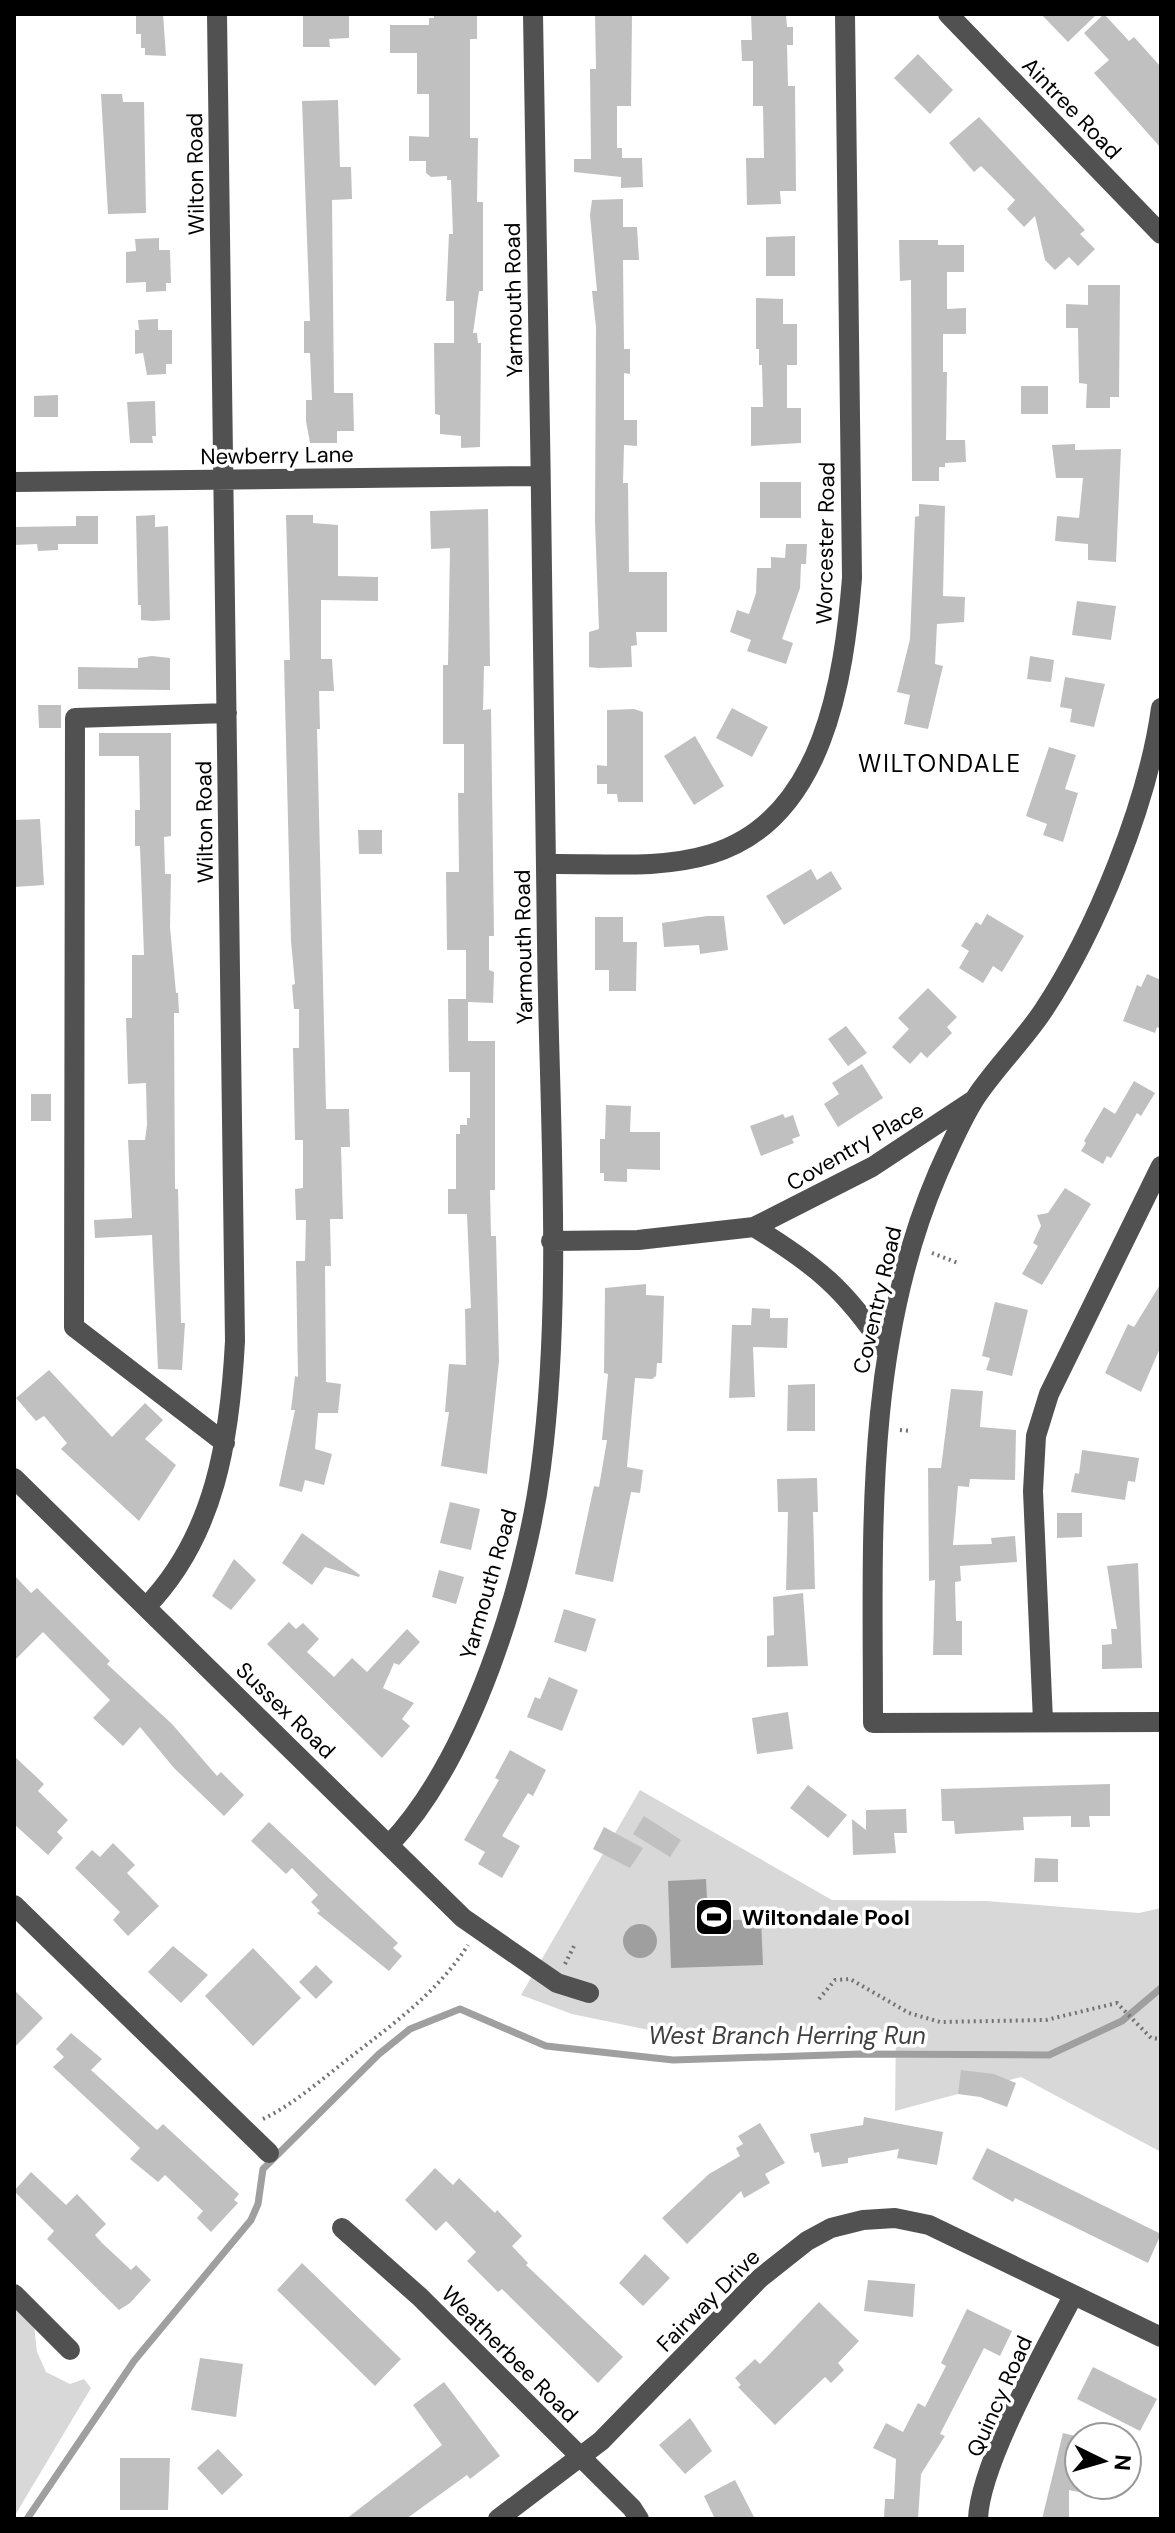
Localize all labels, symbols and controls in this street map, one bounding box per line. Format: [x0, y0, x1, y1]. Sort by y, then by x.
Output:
street label: Aintree Road [1016, 51, 1128, 166]
street label: Wilton Road [180, 112, 211, 236]
street label: Yarmouth Road [498, 222, 529, 378]
street label: Newberry Lane [200, 440, 354, 471]
street label: Worcester Road [810, 461, 841, 625]
district label: WILTONDALE [858, 748, 1022, 779]
street label: Wilton Road [189, 760, 220, 884]
street label: Yarmouth Road [508, 869, 539, 1025]
street label: Coventry Place [781, 1095, 929, 1197]
street label: Coventry Road [846, 1224, 909, 1377]
street label: Yarmouth Road [453, 1506, 524, 1663]
street label: Sussex Road [230, 1656, 342, 1765]
sports icon: Wiltondale Pool [693, 1896, 735, 1938]
place label: Wiltondale Pool [742, 1903, 910, 1932]
water label: West Branch Herring Run [648, 2020, 926, 2051]
street label: Fairway Drive [651, 2243, 766, 2358]
street label: Weatherbee Road [435, 2280, 584, 2429]
street label: Quincy Road [960, 2331, 1039, 2461]
north arrow [1063, 2421, 1143, 2501]
text: N [1107, 2453, 1138, 2472]

